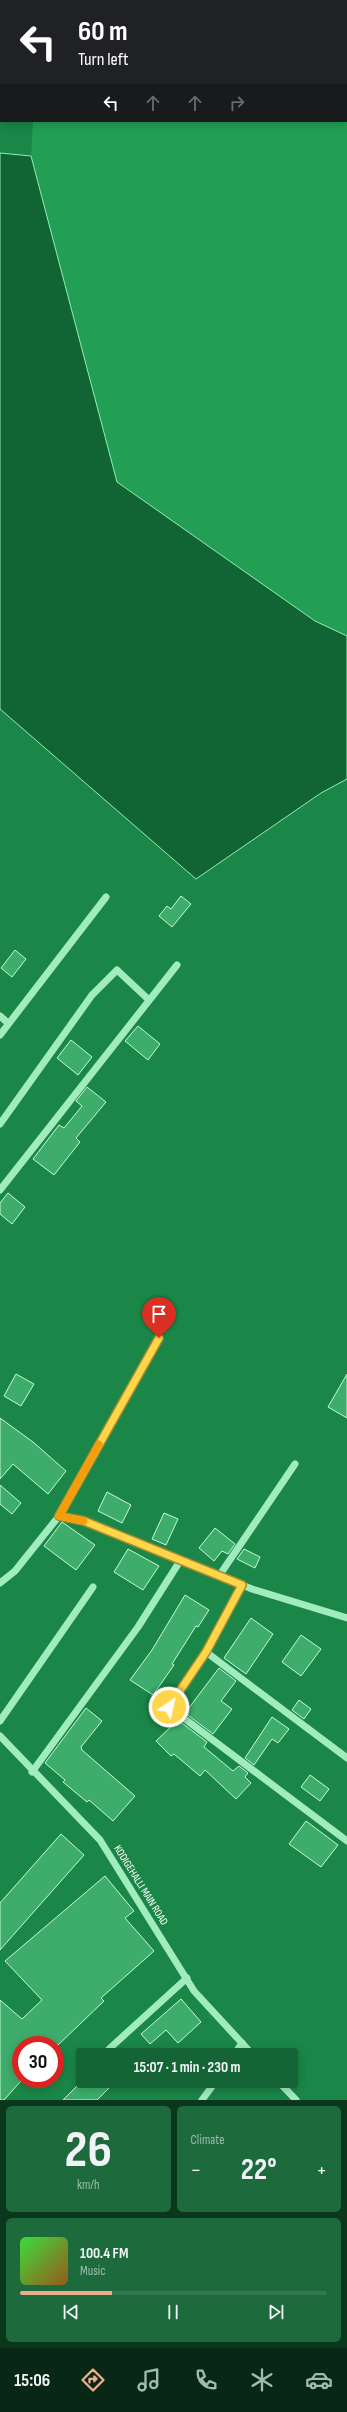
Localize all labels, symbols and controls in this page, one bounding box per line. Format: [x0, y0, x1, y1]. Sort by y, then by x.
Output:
text: 60 m [78, 15, 127, 48]
icon: left [12, 16, 64, 68]
text: Turn left [78, 49, 129, 70]
icon: left [100, 92, 122, 114]
icon: ahead [142, 92, 164, 114]
icon: ahead [184, 92, 206, 114]
icon: right [226, 92, 248, 114]
pin [142, 1297, 176, 1338]
icon: arrive [148, 1303, 170, 1325]
position arrow [148, 1686, 190, 1728]
street label: KODIGEHALLI MAIN ROAD [111, 1843, 171, 1927]
speed limit sign: 30 [12, 2036, 64, 2088]
text: 15:07 · 1 min · 230 m [134, 2058, 240, 2077]
text: 26 [65, 2119, 112, 2182]
text: Climate [191, 2132, 224, 2148]
text: 22° [241, 2152, 277, 2188]
text: − [191, 2157, 201, 2184]
text: + [316, 2157, 327, 2184]
text: km/h [77, 2177, 99, 2193]
text: 100.4 FM [80, 2244, 128, 2263]
text: Music [80, 2263, 105, 2279]
icon: previous [60, 2301, 82, 2323]
icon: pause [162, 2301, 184, 2323]
icon: next [265, 2301, 287, 2323]
icon: directions [79, 2366, 107, 2394]
icon: music [135, 2366, 163, 2394]
icon: phone [192, 2366, 220, 2394]
icon: climate [248, 2366, 276, 2394]
icon: car [305, 2366, 333, 2394]
text: 15:06 [14, 2370, 50, 2391]

